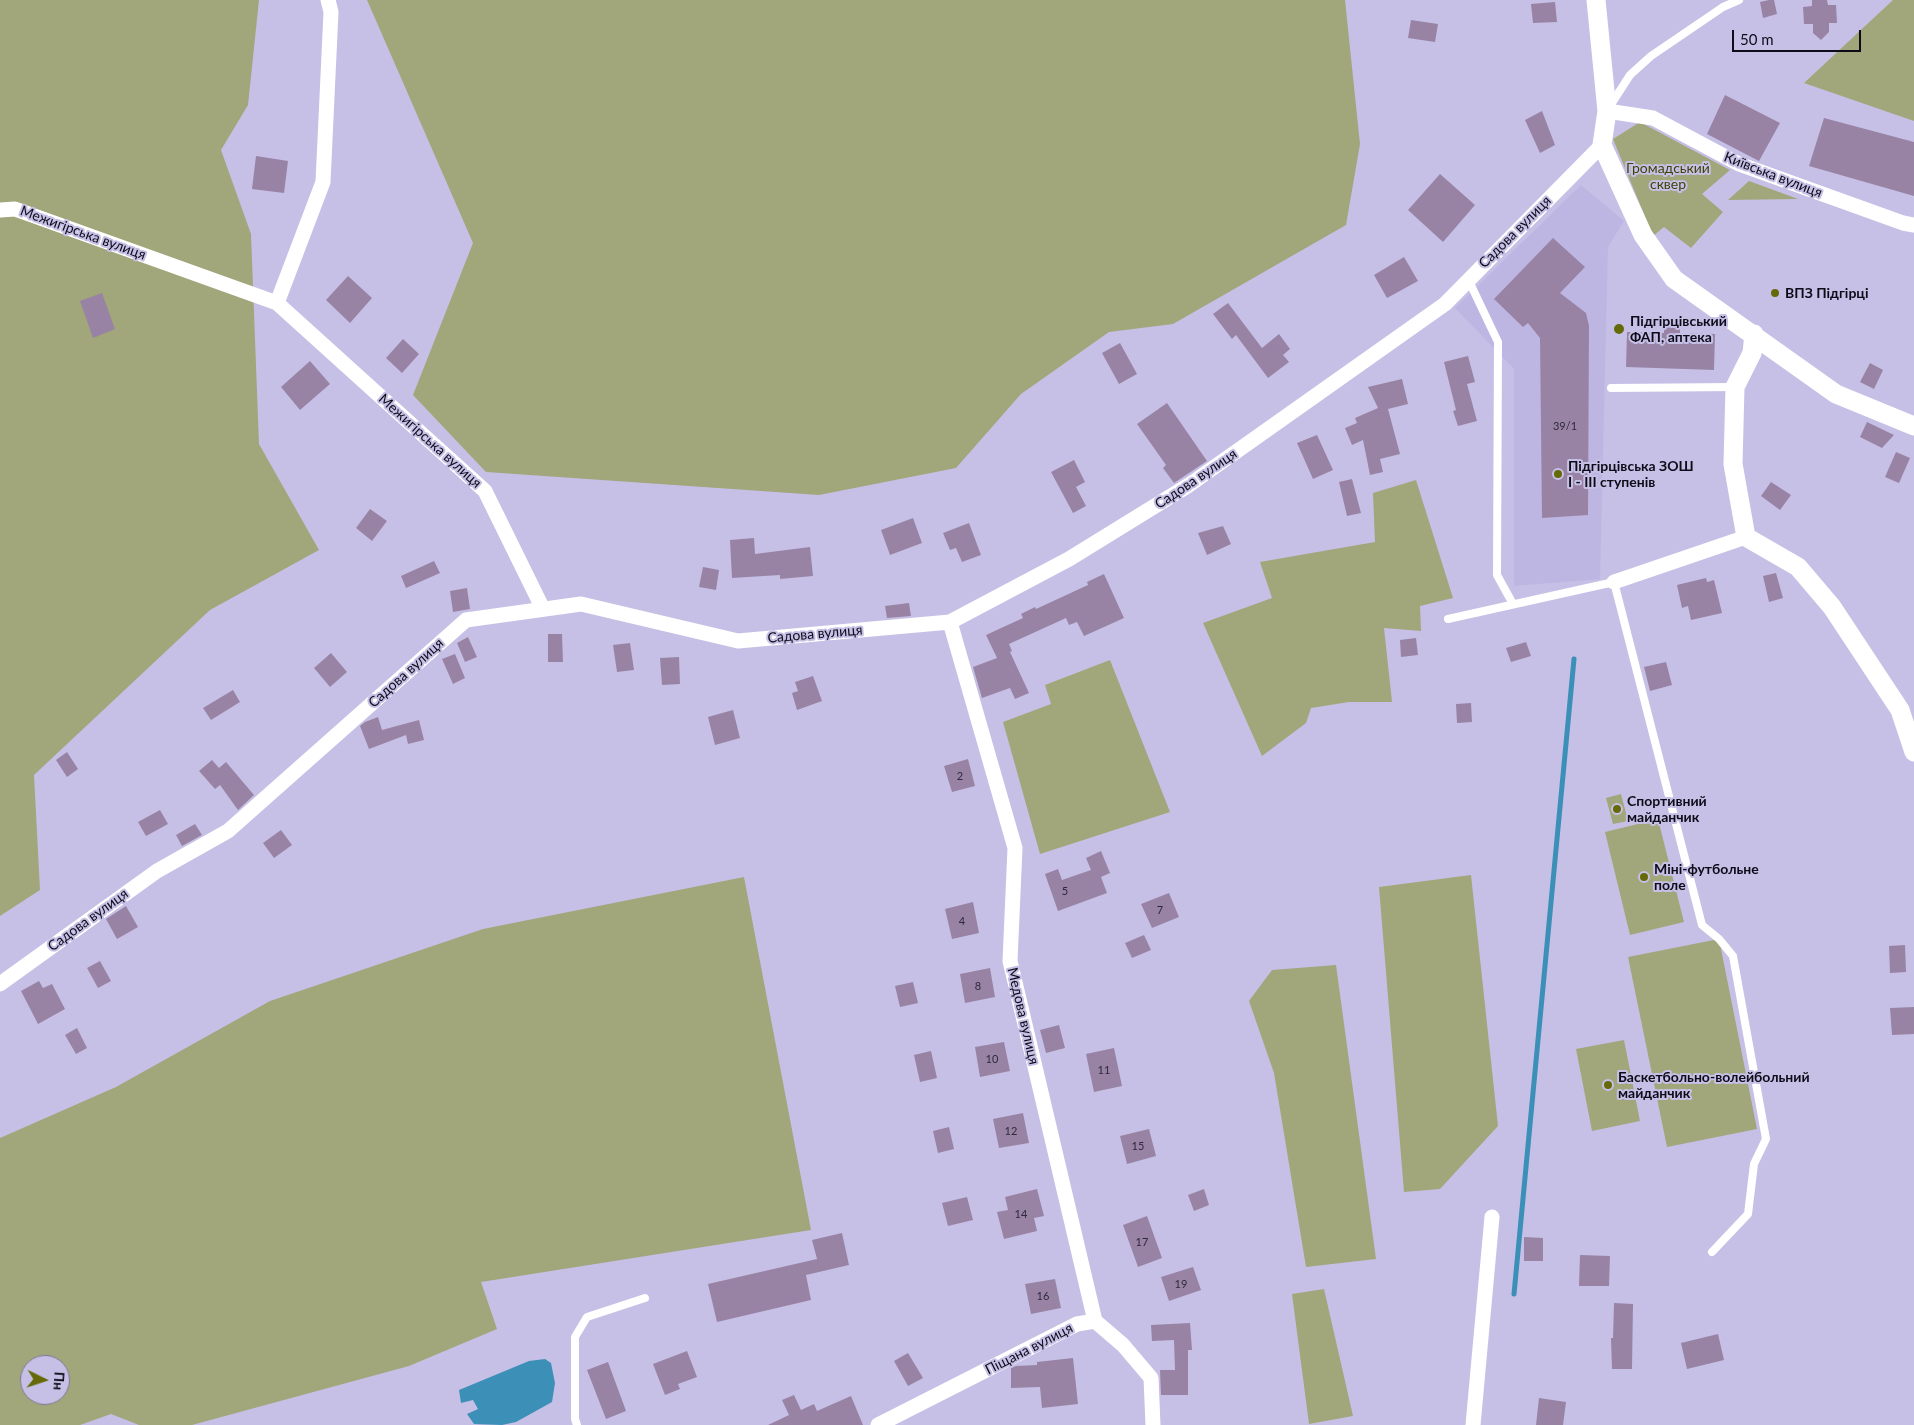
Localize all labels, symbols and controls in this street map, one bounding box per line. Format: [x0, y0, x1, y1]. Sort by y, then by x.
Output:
scale bar [1734, 20, 1863, 52]
text: 50 m [1740, 30, 1774, 48]
street label: Київська вулиця [1722, 149, 1824, 201]
park label: Громадський сквер [1626, 160, 1710, 192]
street label: Садова вулиця [1475, 192, 1555, 272]
street label: Межигірська вулиця [18, 202, 148, 264]
place label: ВПЗ Підгірці [1785, 285, 1869, 301]
marker: ВПЗ Підгірці [1769, 287, 1781, 299]
place label: Підгірцівський ФАП, аптека [1630, 313, 1727, 346]
marker: Підгірцівський ФАП, аптека [1612, 322, 1626, 336]
street label: Межигірська вулиця [375, 390, 485, 492]
house number: 39/1 [1553, 419, 1577, 433]
street label: Садова вулиця [1152, 445, 1240, 513]
place label: Підгірцівська ЗОШ І - ІІІ ступенів [1568, 458, 1694, 491]
marker: Підгірцівська ЗОШ І - ІІІ ступенів [1552, 468, 1564, 480]
street label: Садова вулиця [767, 621, 863, 647]
street label: Садова вулиця [365, 635, 447, 711]
house number: 2 [957, 769, 963, 783]
place label: Спортивний майданчик [1627, 793, 1707, 826]
marker: Спортивний майданчик [1611, 803, 1623, 815]
place label: Міні-футбольне поле [1654, 861, 1759, 894]
marker: Міні-футбольне поле [1638, 871, 1650, 883]
house number: 5 [1062, 884, 1068, 898]
street label: Садова вулиця [45, 885, 131, 955]
house number: 7 [1157, 903, 1163, 917]
house number: 4 [959, 914, 965, 928]
street label: Медова вулиця [1004, 966, 1042, 1066]
house number: 8 [975, 979, 981, 993]
house number: 10 [986, 1052, 998, 1066]
house number: 11 [1098, 1063, 1110, 1077]
place label: Баскетбольно-волейбольний майданчик [1618, 1069, 1810, 1102]
marker: Баскетбольно-волейбольний майданчик [1602, 1079, 1614, 1091]
house number: 12 [1005, 1124, 1017, 1138]
house number: 15 [1132, 1139, 1144, 1153]
house number: 14 [1015, 1207, 1027, 1221]
house number: 17 [1136, 1235, 1148, 1249]
house number: 19 [1175, 1277, 1187, 1291]
house number: 16 [1037, 1289, 1049, 1303]
street label: Піщана вулиця [982, 1320, 1076, 1378]
north arrow [20, 1355, 70, 1405]
text: Пн [50, 1371, 69, 1391]

